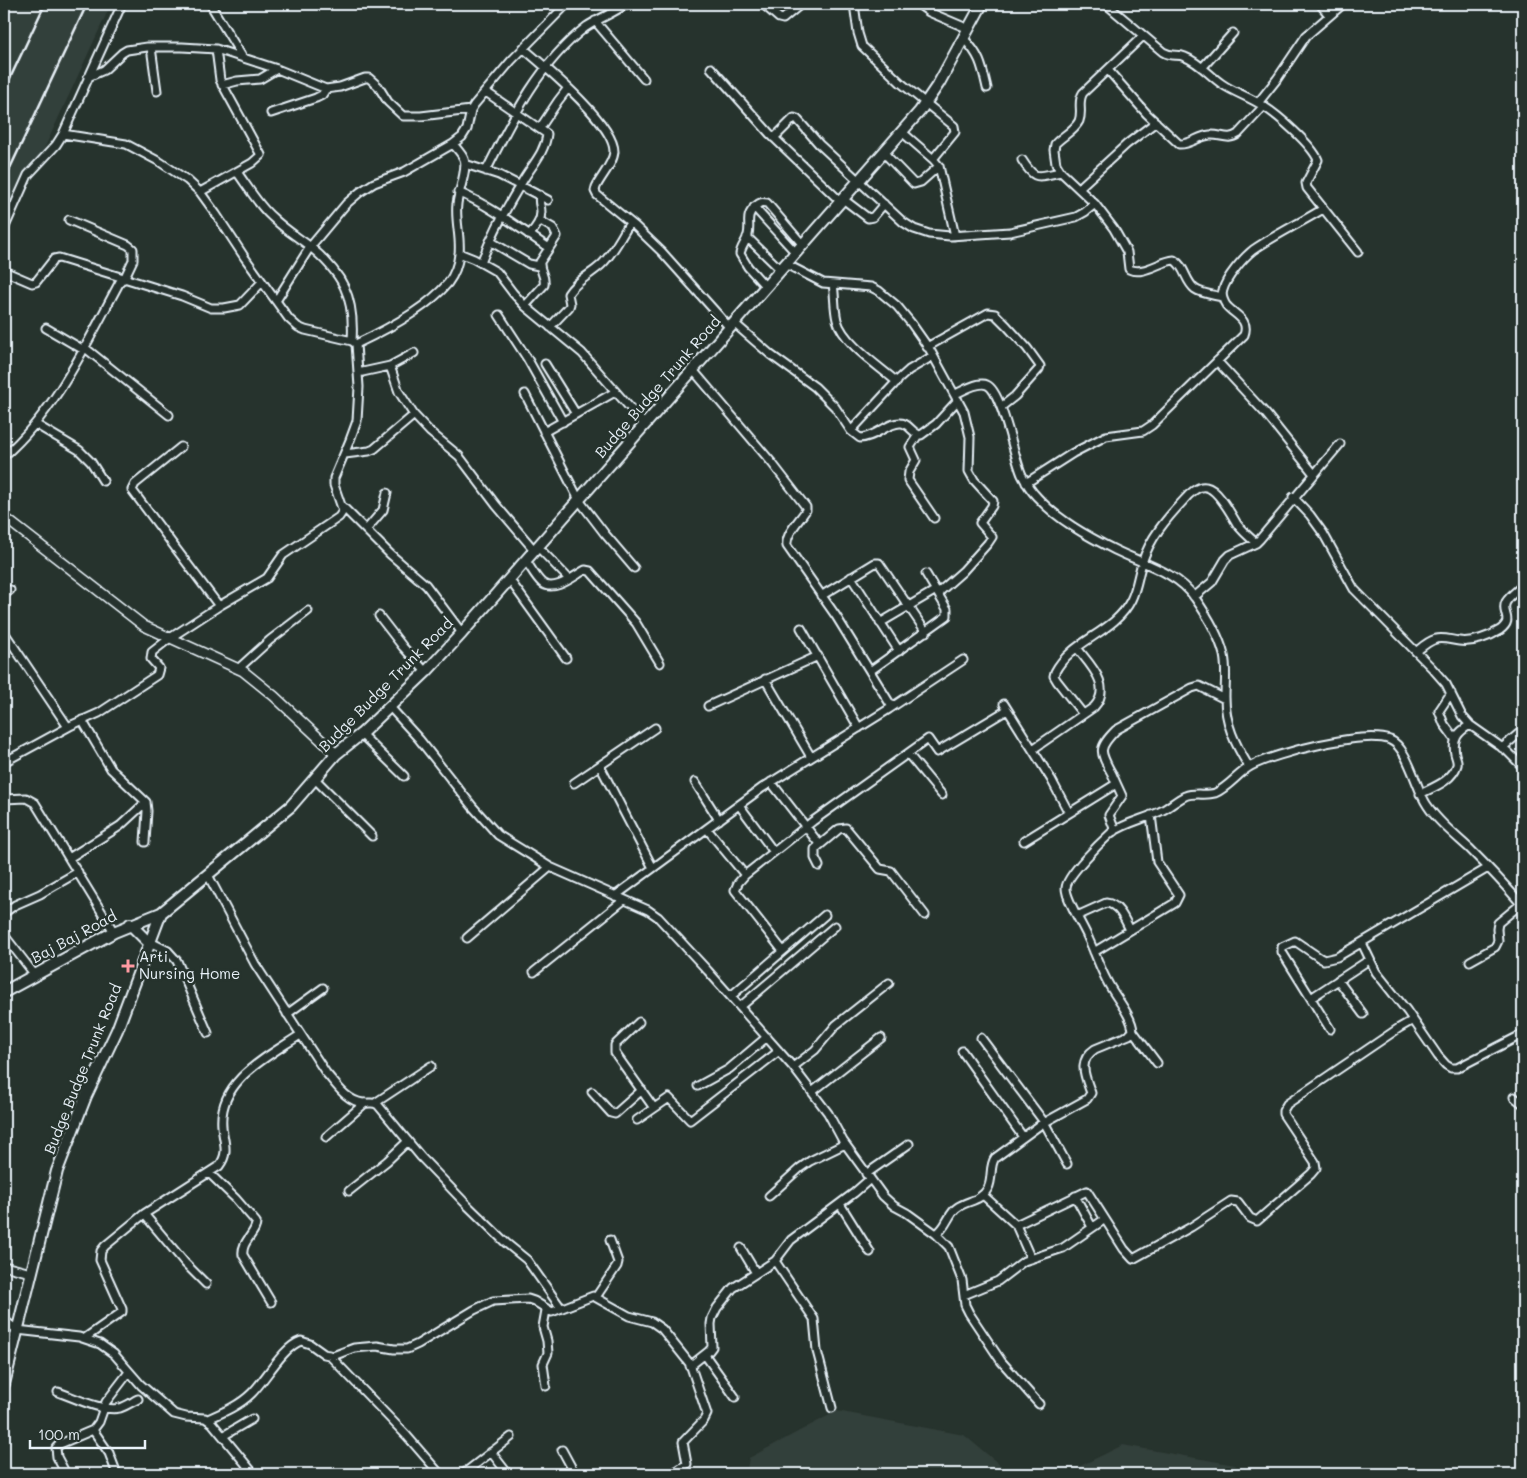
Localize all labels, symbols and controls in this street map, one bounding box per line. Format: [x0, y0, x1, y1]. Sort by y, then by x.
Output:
street label: Budge Budge Trunk Road [590, 311, 725, 462]
street label: Budge Budge Trunk Road [314, 613, 457, 756]
street label: Baj Baj Road [27, 905, 120, 967]
place label: Arti Nursing Home [139, 946, 240, 983]
marker: Arti Nursing Home [121, 959, 135, 973]
street label: Budge Budge Trunk Road [39, 980, 125, 1157]
scale bar [30, 1418, 145, 1450]
text: 100 m [38, 1424, 80, 1444]

